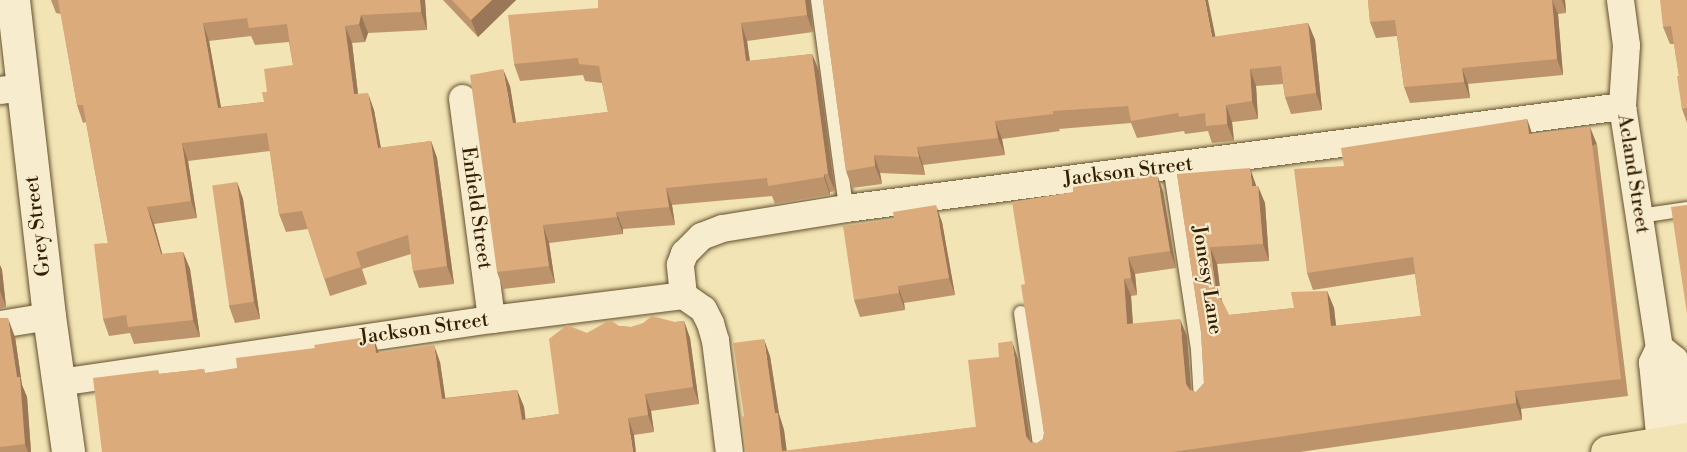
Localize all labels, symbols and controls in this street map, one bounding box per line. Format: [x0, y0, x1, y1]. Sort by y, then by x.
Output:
street label: Acland Street [1612, 112, 1654, 236]
street label: Enfield Street [456, 145, 496, 271]
street label: Jackson Street [1062, 152, 1194, 192]
street label: Grey Street [20, 174, 56, 278]
street label: Jonesy Lane [1187, 224, 1227, 336]
street label: Jackson Street [358, 308, 490, 350]

